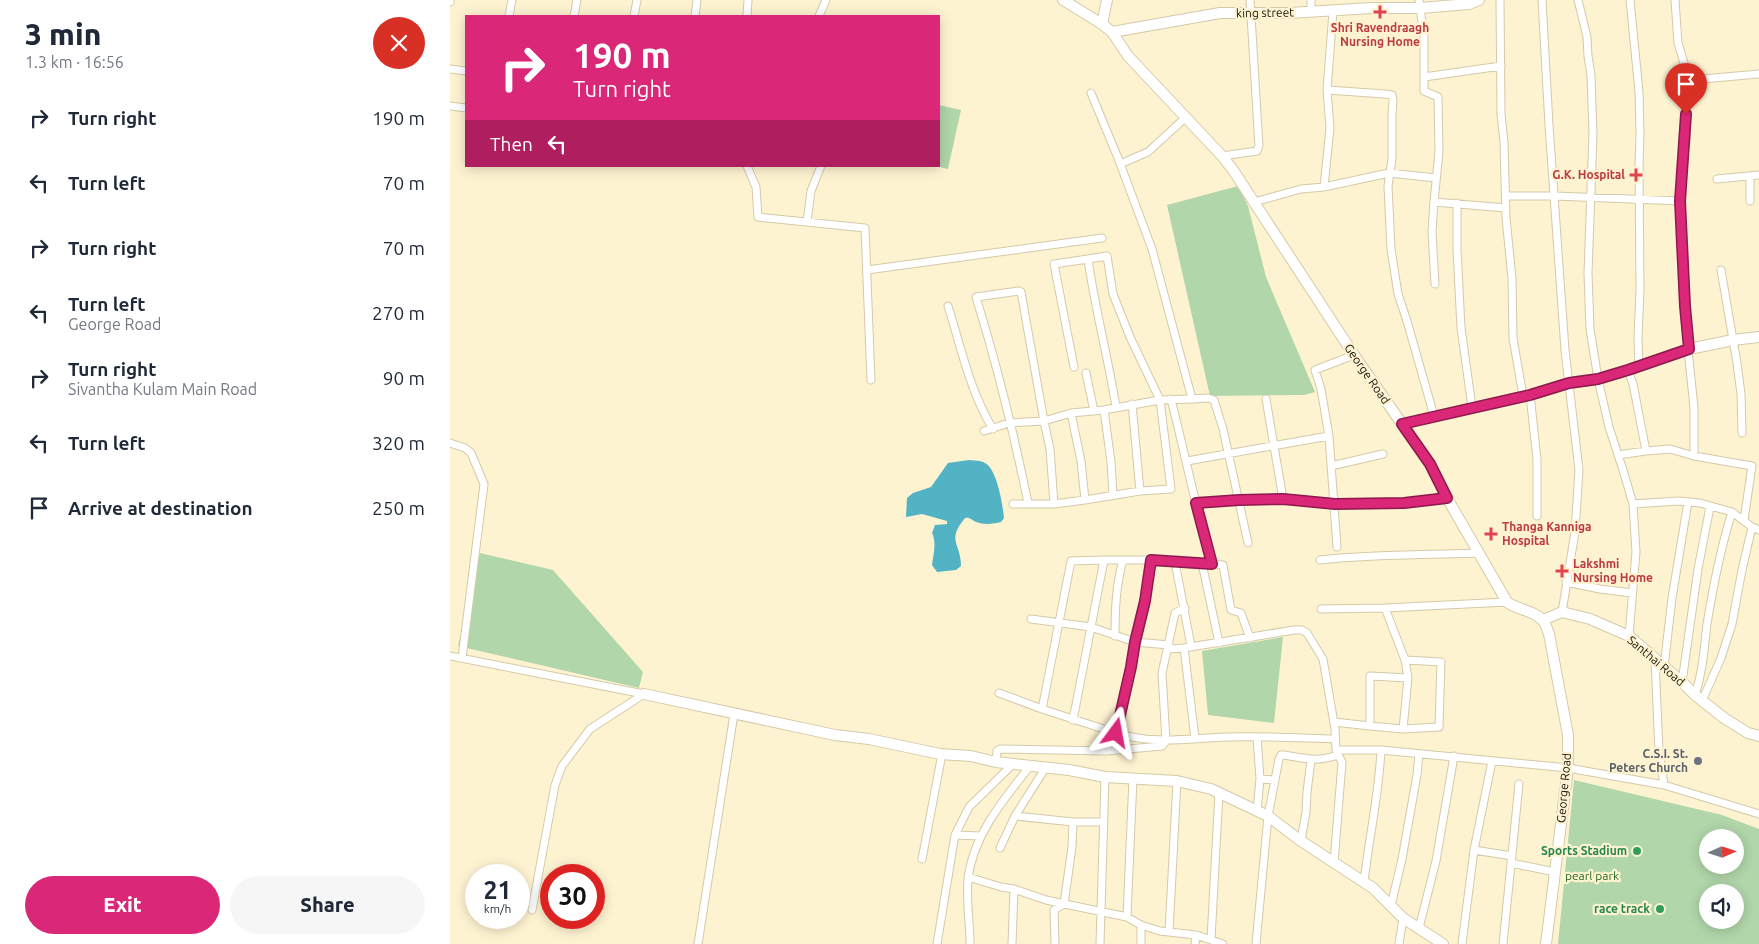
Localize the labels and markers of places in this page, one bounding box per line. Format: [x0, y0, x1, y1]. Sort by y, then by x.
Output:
marker: Shri Ravendraagh Nursing Home [1373, 5, 1387, 19]
place label: Shri Ravendraagh Nursing Home [1331, 21, 1429, 48]
pin [1665, 63, 1707, 114]
place label: G.K. Hospital [1552, 168, 1625, 181]
marker: G.K. Hospital [1629, 168, 1643, 182]
place label: Thanga Kanniga Hospital [1502, 520, 1592, 547]
marker: Thanga Kanniga Hospital [1484, 527, 1498, 541]
place label: Lakshmi Nursing Home [1573, 557, 1653, 584]
marker: Lakshmi Nursing Home [1555, 564, 1569, 578]
place label: C.S.I. St. Peters Church [1609, 747, 1688, 774]
marker: C.S.I. St. Peters Church [1692, 755, 1704, 767]
place label: Sports Stadium [1541, 844, 1627, 857]
marker: Sports Stadium [1631, 845, 1643, 857]
place label: race track [1594, 902, 1650, 915]
marker: race track [1654, 903, 1666, 915]

